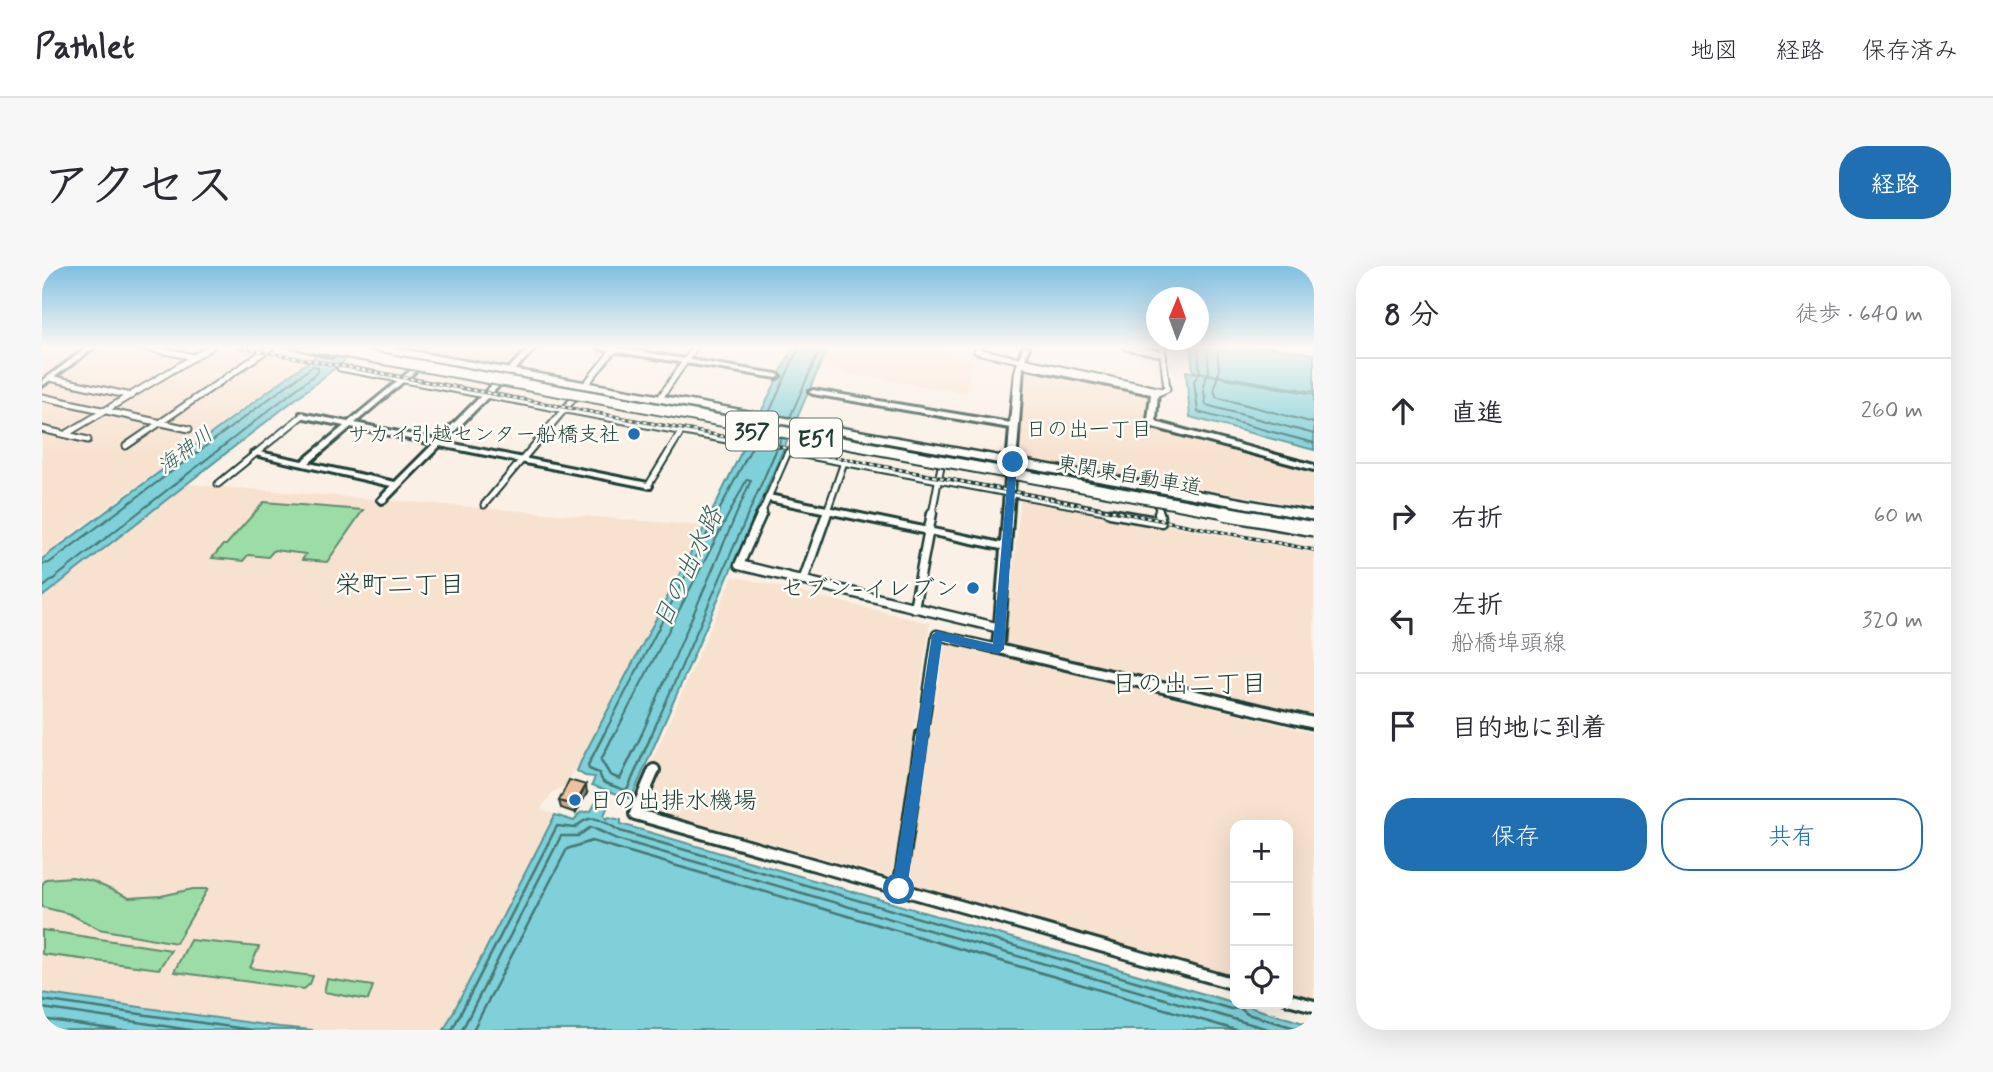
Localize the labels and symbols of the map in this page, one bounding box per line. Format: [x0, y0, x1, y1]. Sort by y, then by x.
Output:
north arrow [1146, 287, 1209, 350]
road number: 357 [726, 412, 778, 450]
district label: 日の出一丁目 [1026, 416, 1152, 444]
road number: E51 [790, 419, 842, 458]
water label: 海神川 [152, 421, 219, 481]
place label: サカイ引越センター船橋支社 [348, 421, 620, 449]
marker: サカイ引越センター船橋支社 [626, 426, 642, 442]
route end [997, 446, 1028, 477]
street label: 東関東自動車道 [1054, 449, 1204, 503]
water label: 日の出水路 [646, 500, 733, 634]
district label: 栄町二丁目 [335, 569, 465, 603]
place label: セブン-イレブン [780, 574, 959, 605]
marker: セブン-イレブン [965, 580, 981, 596]
district label: 日の出二丁目 [1111, 668, 1267, 702]
place label: 日の出排水機場 [589, 786, 757, 817]
marker: 日の出排水機場 [567, 792, 583, 808]
route start [883, 873, 914, 904]

